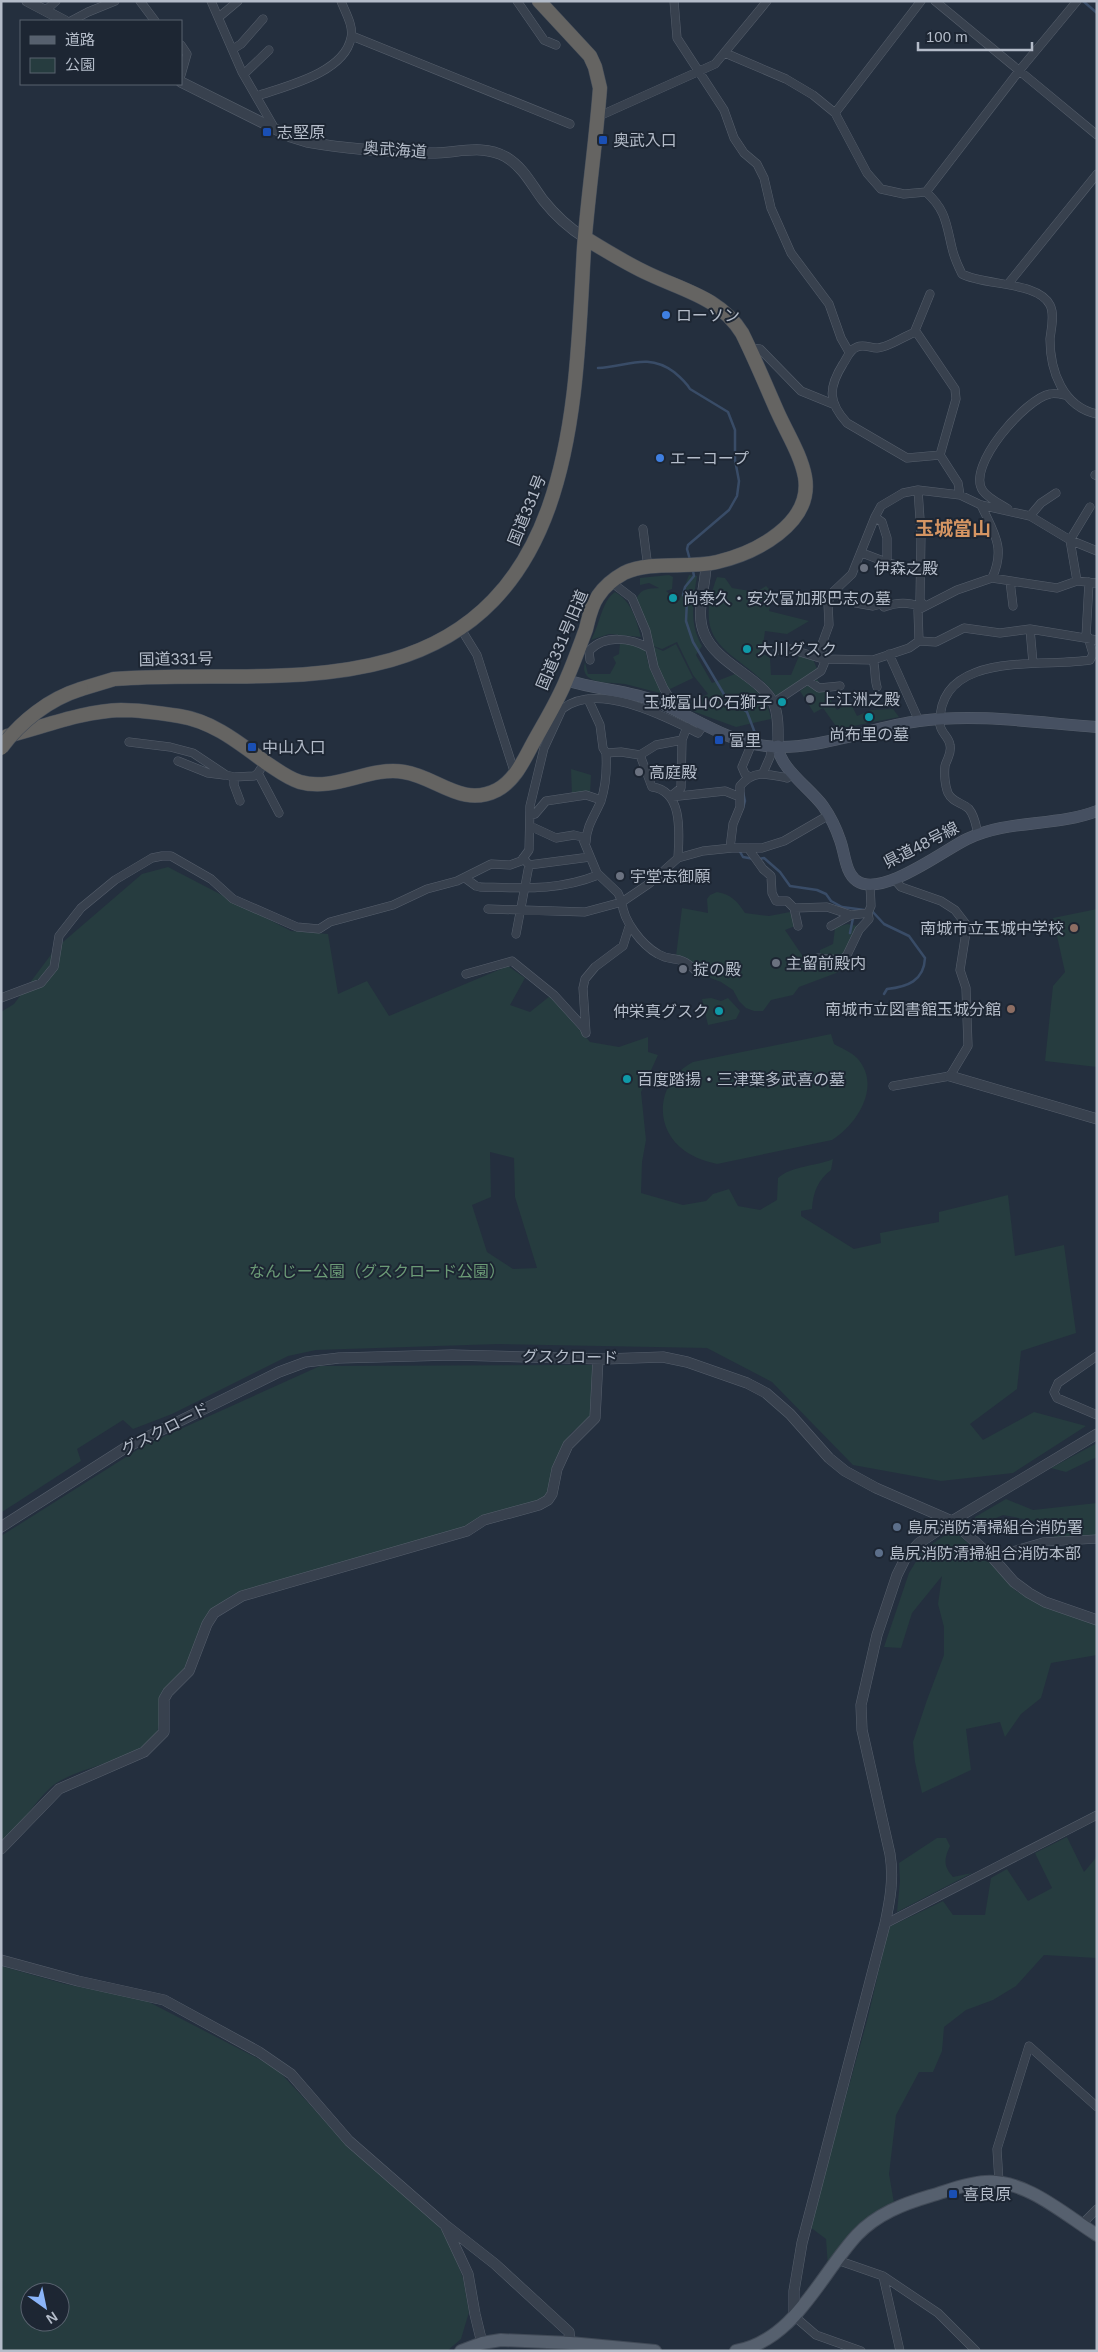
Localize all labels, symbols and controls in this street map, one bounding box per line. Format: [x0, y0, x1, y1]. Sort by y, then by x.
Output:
legend [20, 20, 182, 85]
scale bar [918, 20, 1032, 52]
text: 100 m [926, 28, 968, 45]
text: 道路 [65, 31, 95, 48]
text: 公園 [65, 56, 95, 73]
place label: 志堅原 [277, 124, 325, 141]
marker: 志堅原 [261, 126, 273, 138]
place label: 奥武入口 [613, 132, 677, 149]
marker: 奥武入口 [597, 134, 609, 146]
street label: 奥武海道 [362, 139, 428, 161]
place label: ローソン [676, 307, 740, 324]
marker: ローソン [660, 309, 672, 321]
place label: エーコープ [670, 450, 749, 467]
marker: エーコープ [654, 452, 666, 464]
street label: 国道331号 [505, 472, 549, 548]
district label: 玉城當山 [915, 518, 991, 539]
place label: 伊森之殿 [874, 560, 938, 577]
marker: 伊森之殿 [858, 562, 870, 574]
street label: 国道331号旧道 [533, 588, 591, 692]
place label: 尚泰久・安次富加那巴志の墓 [683, 590, 891, 607]
marker: 尚泰久・安次富加那巴志の墓 [667, 592, 679, 604]
place label: 大川グスク [757, 641, 837, 658]
marker: 大川グスク [741, 643, 753, 655]
street label: 国道331号 [139, 650, 213, 668]
place label: 上江洲之殿 [820, 691, 900, 708]
marker: 上江洲之殿 [804, 693, 816, 705]
place label: 玉城富山の石獅子 [644, 694, 772, 711]
marker: 玉城富山の石獅子 [776, 696, 788, 708]
marker: 尚布里の墓 [863, 711, 875, 723]
place label: 尚布里の墓 [829, 726, 909, 743]
place label: 富里 [729, 732, 761, 749]
marker: 富里 [713, 734, 725, 746]
place label: 中山入口 [262, 739, 326, 756]
marker: 中山入口 [246, 741, 258, 753]
place label: 高庭殿 [649, 764, 697, 781]
marker: 高庭殿 [633, 766, 645, 778]
street label: 県道48号線 [881, 819, 961, 871]
place label: 宇堂志御願 [630, 868, 711, 885]
marker: 宇堂志御願 [614, 870, 626, 882]
place label: 南城市立玉城中学校 [920, 920, 1064, 937]
marker: 南城市立玉城中学校 [1068, 922, 1080, 934]
place label: 主留前殿内 [786, 955, 866, 972]
marker: 主留前殿内 [770, 957, 782, 969]
place label: 掟の殿 [693, 961, 741, 978]
marker: 掟の殿 [677, 963, 689, 975]
place label: 南城市立図書館玉城分館 [825, 1001, 1001, 1018]
place label: 仲栄真グスク [613, 1003, 709, 1020]
marker: 南城市立図書館玉城分館 [1005, 1003, 1017, 1015]
marker: 仲栄真グスク [713, 1005, 725, 1017]
place label: 百度踏揚・三津葉多武喜の墓 [637, 1071, 845, 1088]
marker: 百度踏揚・三津葉多武喜の墓 [621, 1073, 633, 1085]
park label: なんじー公園（グスクロード公園） [249, 1263, 505, 1280]
street label: グスクロード [522, 1348, 618, 1366]
street label: グスクロード [118, 1400, 212, 1458]
place label: 島尻消防清掃組合消防署 [907, 1519, 1083, 1536]
marker: 島尻消防清掃組合消防署 [891, 1521, 903, 1533]
place label: 島尻消防清掃組合消防本部 [889, 1545, 1081, 1562]
marker: 島尻消防清掃組合消防本部 [873, 1547, 885, 1559]
place label: 喜良原 [963, 2186, 1011, 2203]
marker: 喜良原 [947, 2188, 959, 2200]
north arrow [20, 2282, 70, 2332]
text: N [43, 2308, 61, 2327]

